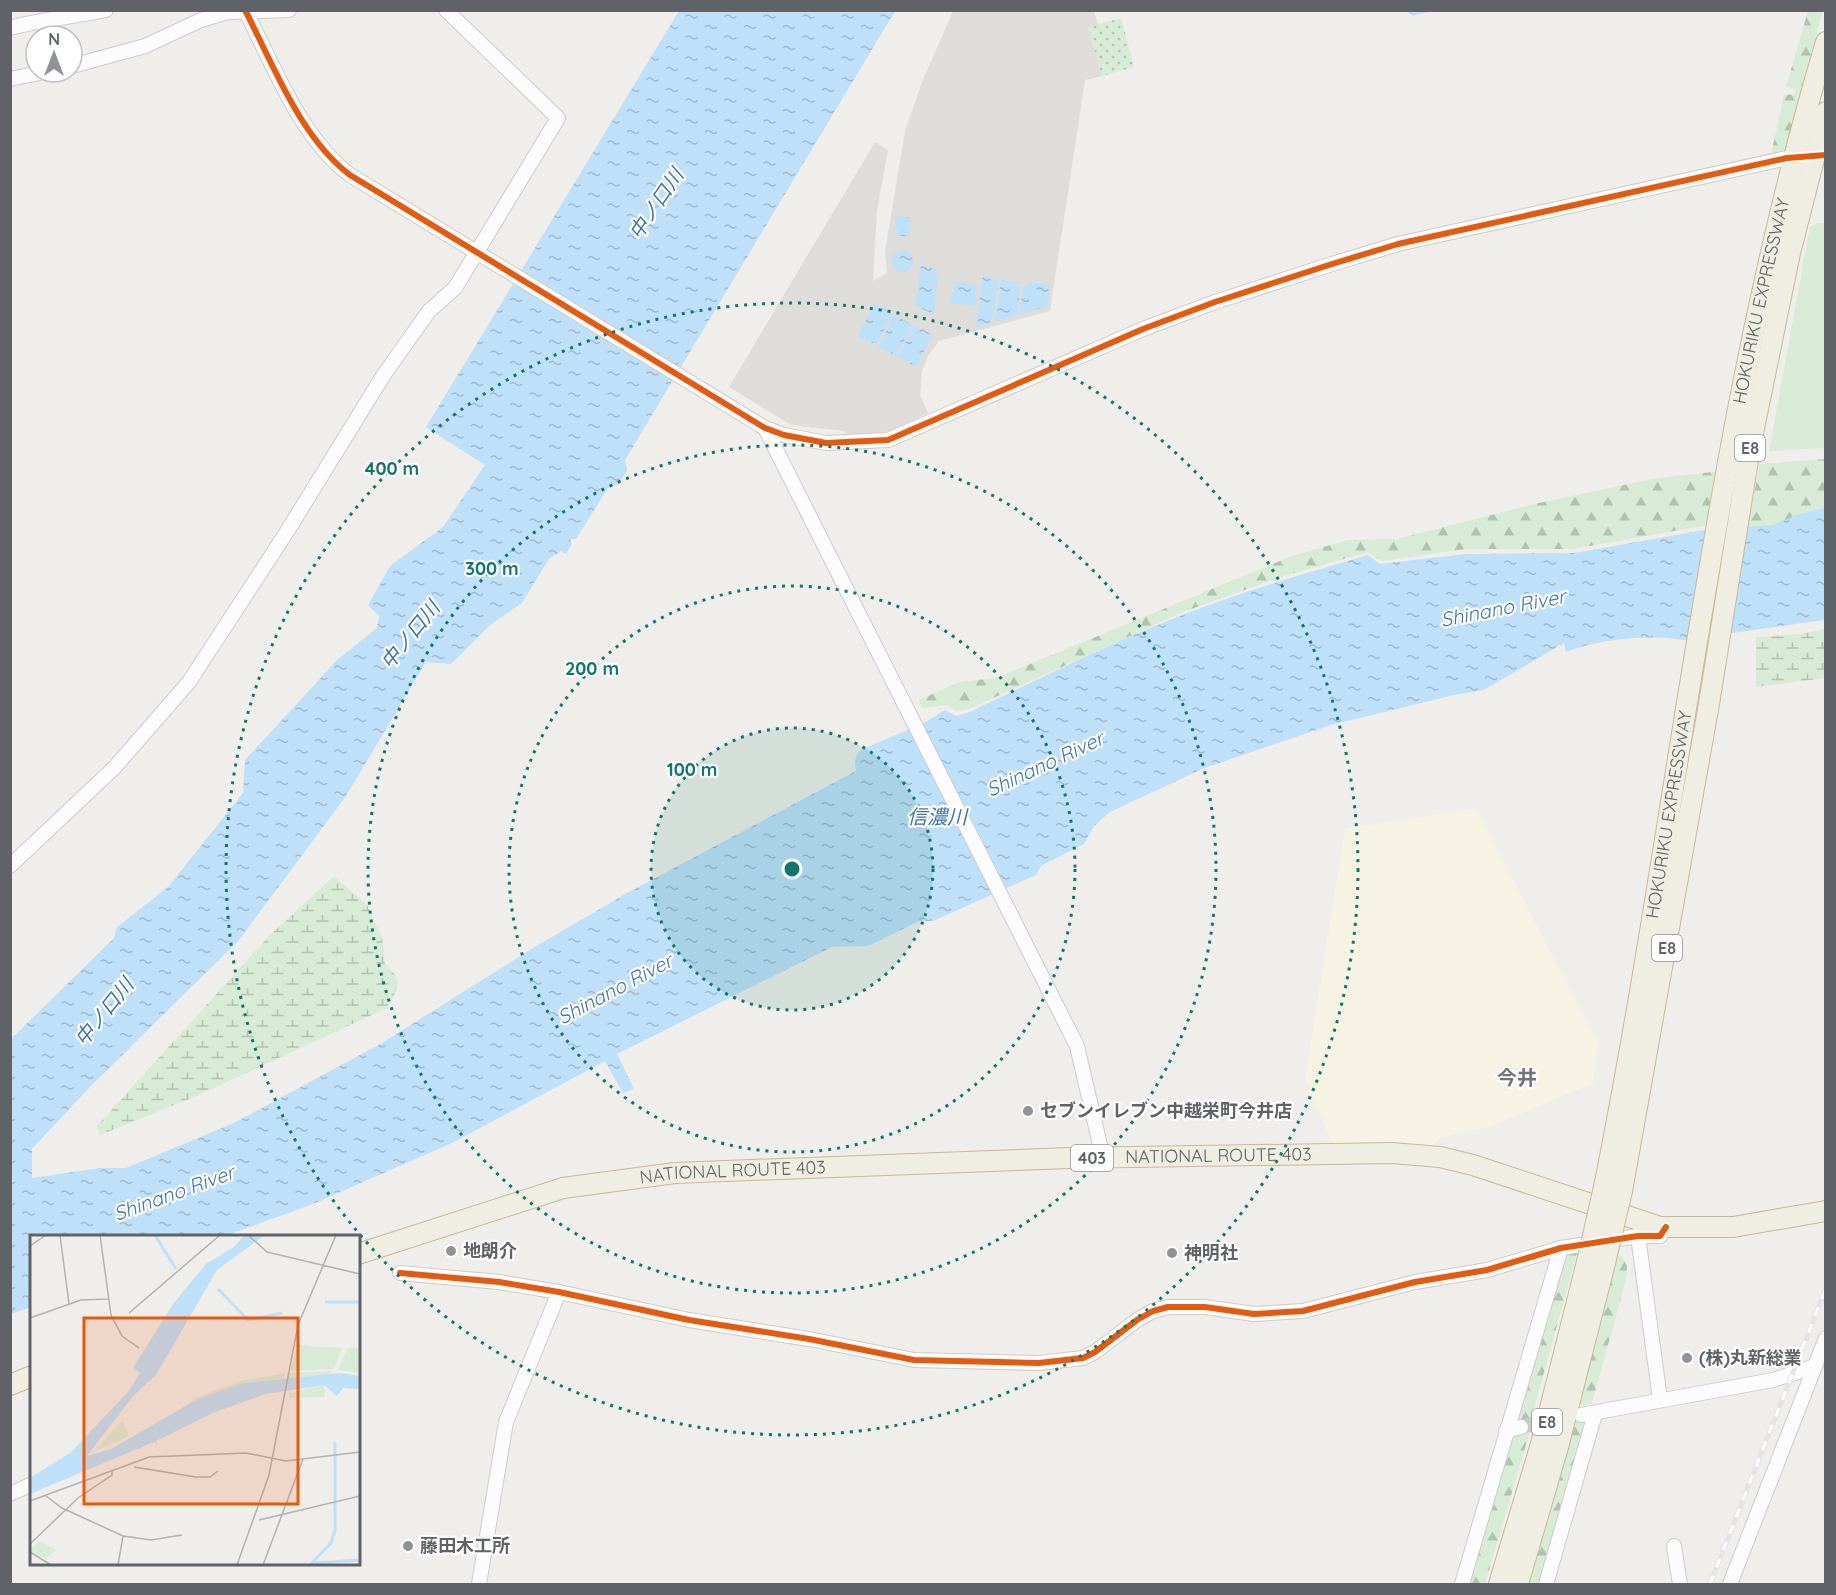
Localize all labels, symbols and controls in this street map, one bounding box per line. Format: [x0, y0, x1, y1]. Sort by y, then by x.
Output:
north arrow [24, 24, 84, 84]
text: N [48, 29, 60, 49]
water label: 中ノ口川 [623, 162, 689, 244]
street label: HOKURIKU EXPRESSWAY [1727, 196, 1794, 406]
road number: E8 [1735, 435, 1765, 461]
text: 400 m [365, 457, 419, 480]
text: 300 m [465, 557, 519, 580]
water label: Shinano River [1438, 583, 1570, 632]
water label: 中ノ口川 [375, 594, 446, 674]
text: 200 m [565, 657, 619, 680]
street label: HOKURIKU EXPRESSWAY [1640, 709, 1696, 920]
water label: Shinano River [982, 724, 1110, 802]
text: 100 m [667, 758, 717, 781]
water label: 信濃川 [907, 804, 969, 829]
centre of rings [782, 859, 802, 879]
road number: E8 [1652, 935, 1682, 961]
water label: Shinano River [553, 947, 679, 1029]
water label: 中ノ口川 [69, 971, 140, 1051]
district label: 今井 [1497, 1065, 1537, 1090]
place label: セブンイレブン中越栄町今井店 [1040, 1099, 1292, 1122]
marker: セブンイレブン中越栄町今井店 [1021, 1104, 1035, 1118]
street label: NATIONAL ROUTE 403 [1125, 1142, 1312, 1168]
road number: 403 [1071, 1145, 1113, 1171]
street label: NATIONAL ROUTE 403 [638, 1155, 826, 1189]
water label: Shinano River [110, 1158, 240, 1226]
inset map [30, 1235, 360, 1565]
place label: 地朗介 [463, 1239, 517, 1262]
place label: 神明社 [1184, 1241, 1238, 1264]
marker: 地朗介 [444, 1244, 458, 1258]
marker: 神明社 [1165, 1246, 1179, 1260]
place label: (株)丸新総業 [1699, 1346, 1802, 1369]
marker: (株)丸新総業 [1680, 1351, 1694, 1365]
road number: E8 [1532, 1409, 1562, 1435]
place label: 藤田木工所 [420, 1534, 510, 1557]
marker: 藤田木工所 [401, 1539, 415, 1553]

